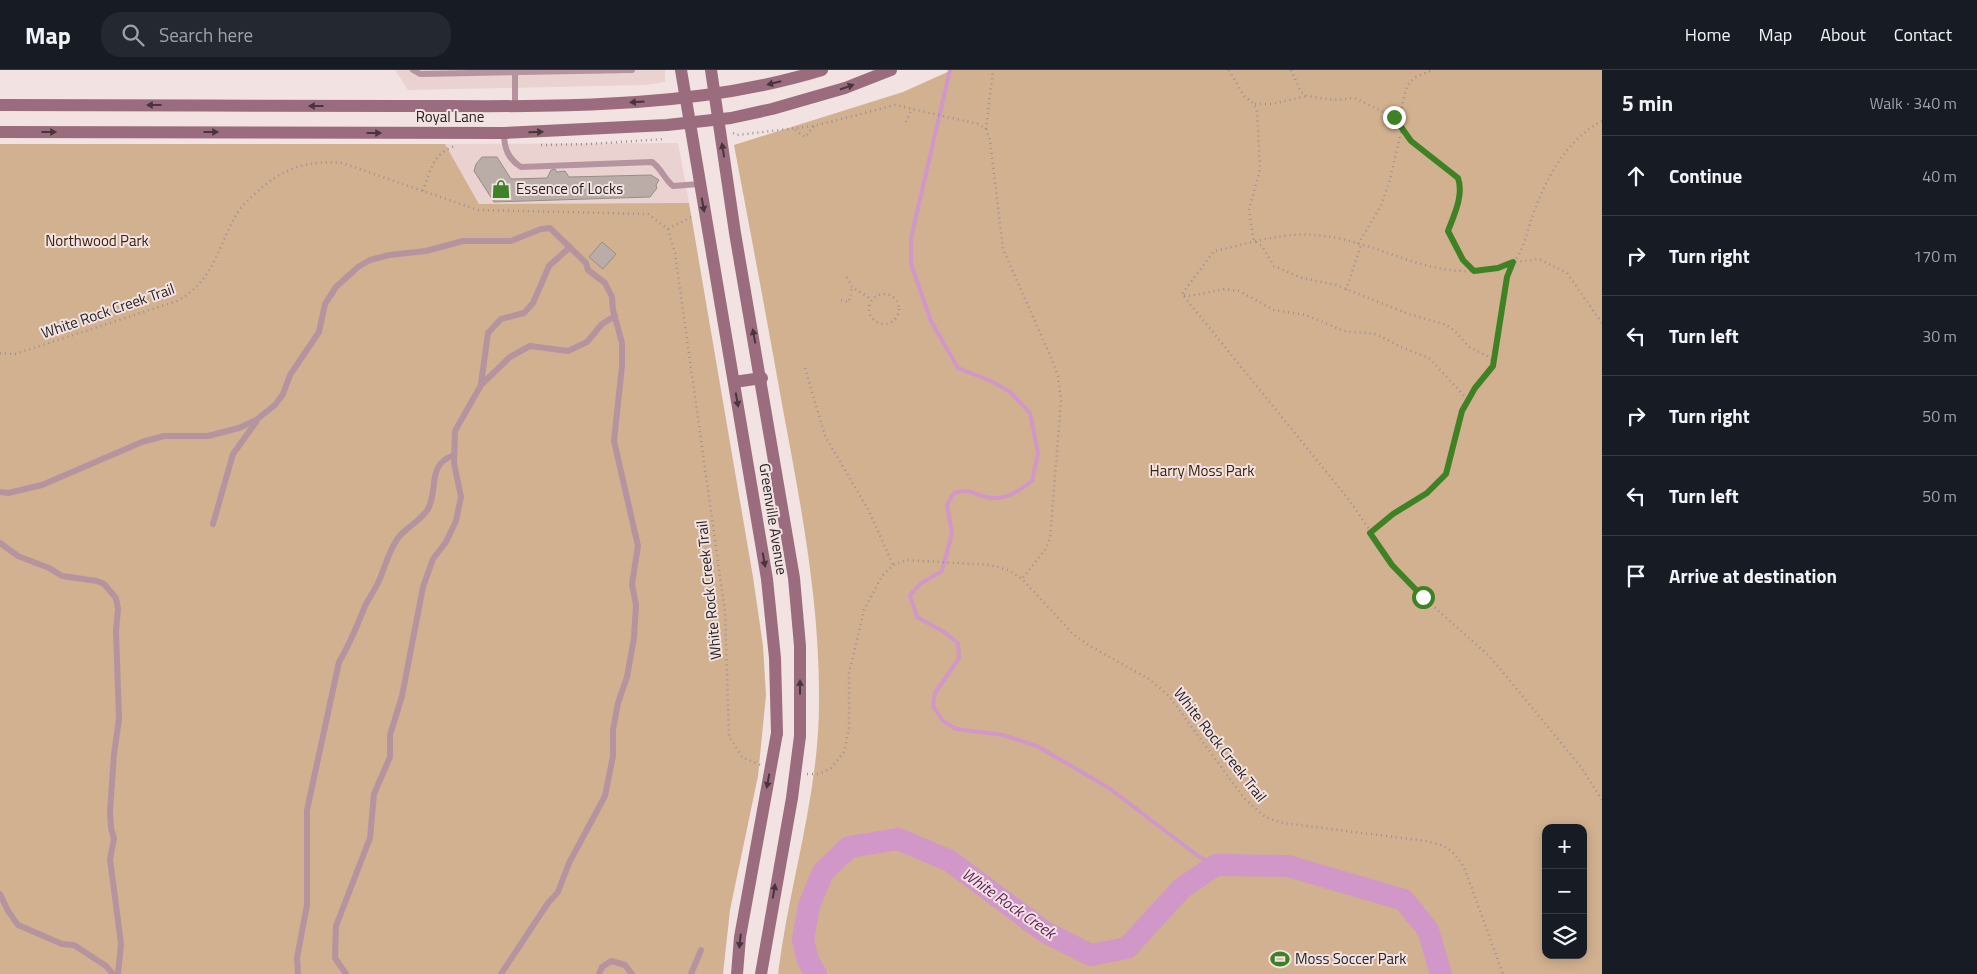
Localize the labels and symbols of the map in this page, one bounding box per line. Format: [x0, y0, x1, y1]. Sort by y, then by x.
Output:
one-way arrow [767, 79, 782, 87]
one-way arrow [840, 83, 855, 91]
one-way arrow [629, 98, 645, 106]
one-way arrow [145, 101, 161, 109]
one-way arrow [308, 102, 324, 110]
street label: Royal Lane [416, 105, 484, 128]
route end [1383, 106, 1406, 129]
one-way arrow [41, 128, 57, 136]
one-way arrow [203, 128, 219, 136]
one-way arrow [528, 128, 544, 136]
one-way arrow [366, 129, 382, 137]
one-way arrow [718, 142, 726, 158]
place label: Essence of Locks [516, 177, 623, 200]
shop icon: Essence of Locks [490, 178, 512, 200]
one-way arrow [699, 198, 707, 214]
park label: Northwood Park [45, 229, 149, 252]
street label: White Rock Creek Trail [38, 277, 178, 344]
one-way arrow [750, 327, 758, 343]
one-way arrow [733, 392, 741, 408]
park label: Harry Moss Park [1150, 459, 1254, 482]
street label: Greenville Avenue [753, 461, 794, 576]
street label: White Rock Creek Trail [690, 519, 727, 661]
one-way arrow [760, 553, 768, 569]
route start [1412, 586, 1435, 609]
one-way arrow [796, 679, 804, 695]
street label: White Rock Creek Trail [1168, 683, 1272, 807]
one-way arrow [764, 774, 772, 790]
water label: White Rock Creek [957, 862, 1062, 945]
one-way arrow [771, 883, 779, 899]
one-way arrow [735, 934, 743, 950]
place label: Moss Soccer Park [1295, 947, 1406, 970]
sports icon: Moss Soccer Park [1269, 948, 1291, 970]

